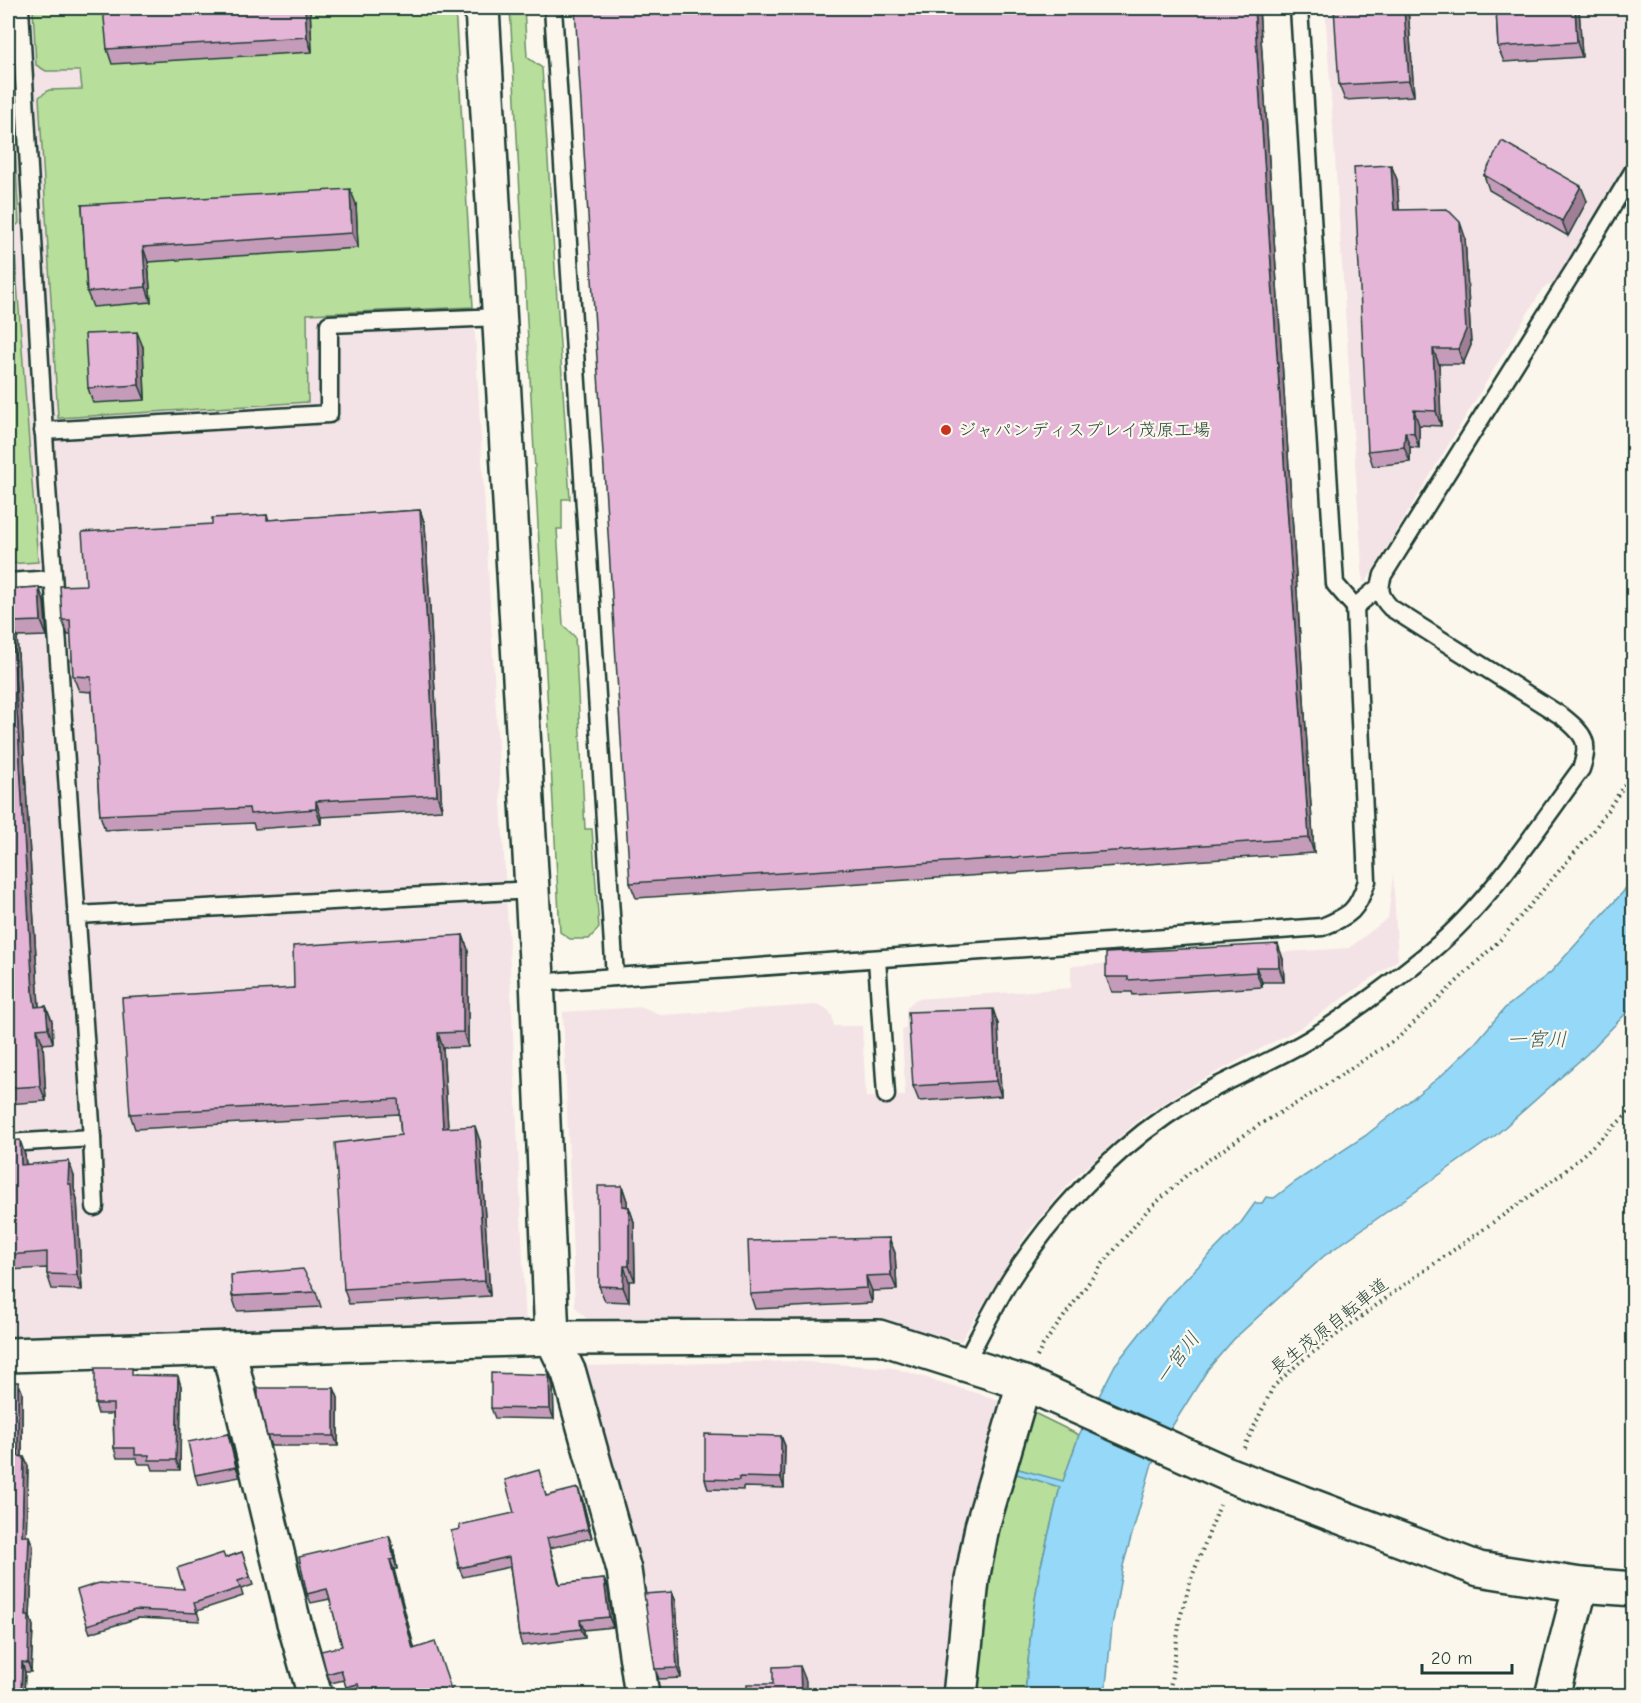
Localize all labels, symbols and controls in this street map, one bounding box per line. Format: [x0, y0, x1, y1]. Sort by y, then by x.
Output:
place label: ジャパンディスプレイ茂原工場 [958, 420, 1210, 441]
marker: ジャパンディスプレイ茂原工場 [939, 423, 953, 437]
water label: 一宮川 [1507, 1028, 1567, 1051]
street label: 長生茂原自転車道 [1266, 1274, 1393, 1379]
water label: 一宮川 [1150, 1327, 1205, 1389]
scale bar [1422, 1637, 1512, 1675]
text: 20 m [1431, 1648, 1472, 1669]

